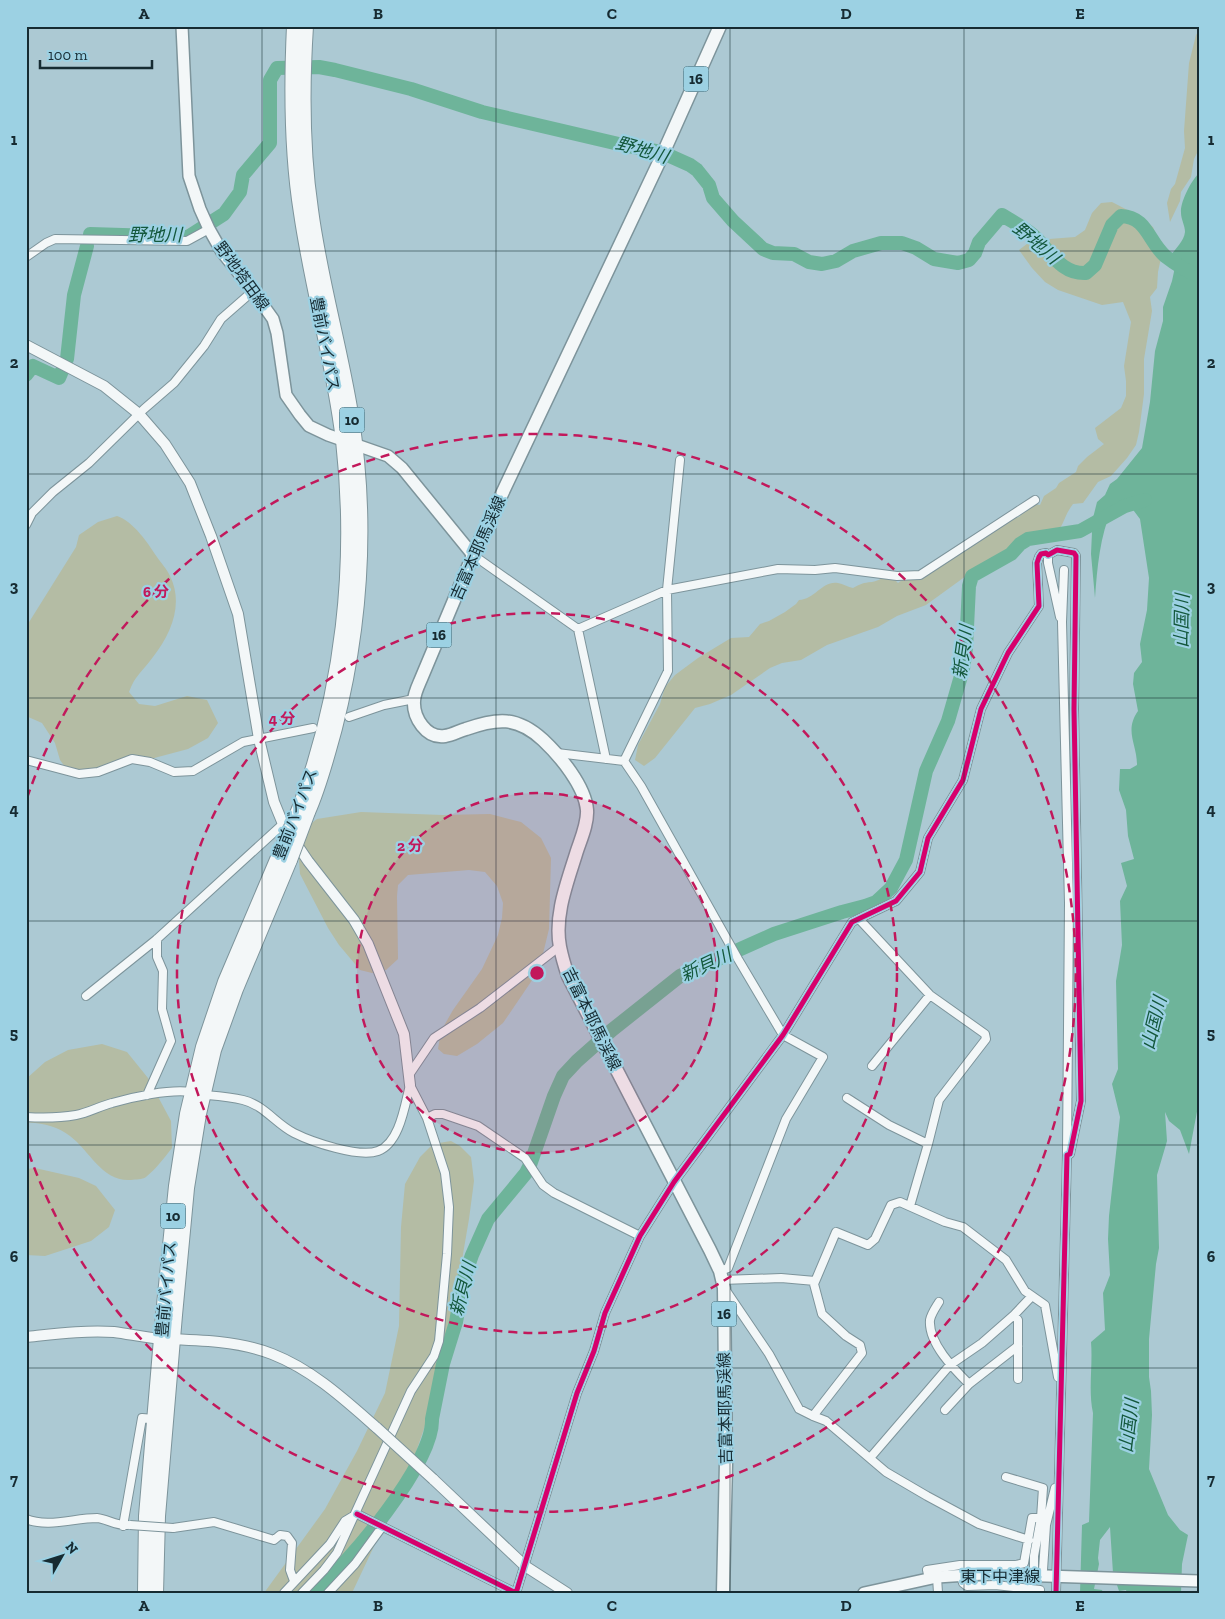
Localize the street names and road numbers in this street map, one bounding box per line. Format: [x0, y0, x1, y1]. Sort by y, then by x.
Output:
road number: 16 [684, 66, 708, 92]
street label: 野地塔田線 [211, 238, 273, 314]
street label: 豊前バイパス [307, 295, 343, 393]
road number: 10 [340, 408, 364, 432]
street label: 吉富本耶馬渓線 [447, 493, 509, 603]
road number: 16 [426, 622, 452, 648]
street label: 豊前バイパス [269, 766, 321, 862]
street label: 吉富本耶馬渓線 [559, 964, 625, 1074]
road number: 10 [160, 1204, 186, 1228]
street label: 豊前バイパス [152, 1241, 180, 1337]
road number: 16 [712, 1302, 736, 1326]
street label: 吉富本耶馬渓線 [715, 1352, 735, 1464]
street label: 東下中津線 [960, 1567, 1040, 1586]

